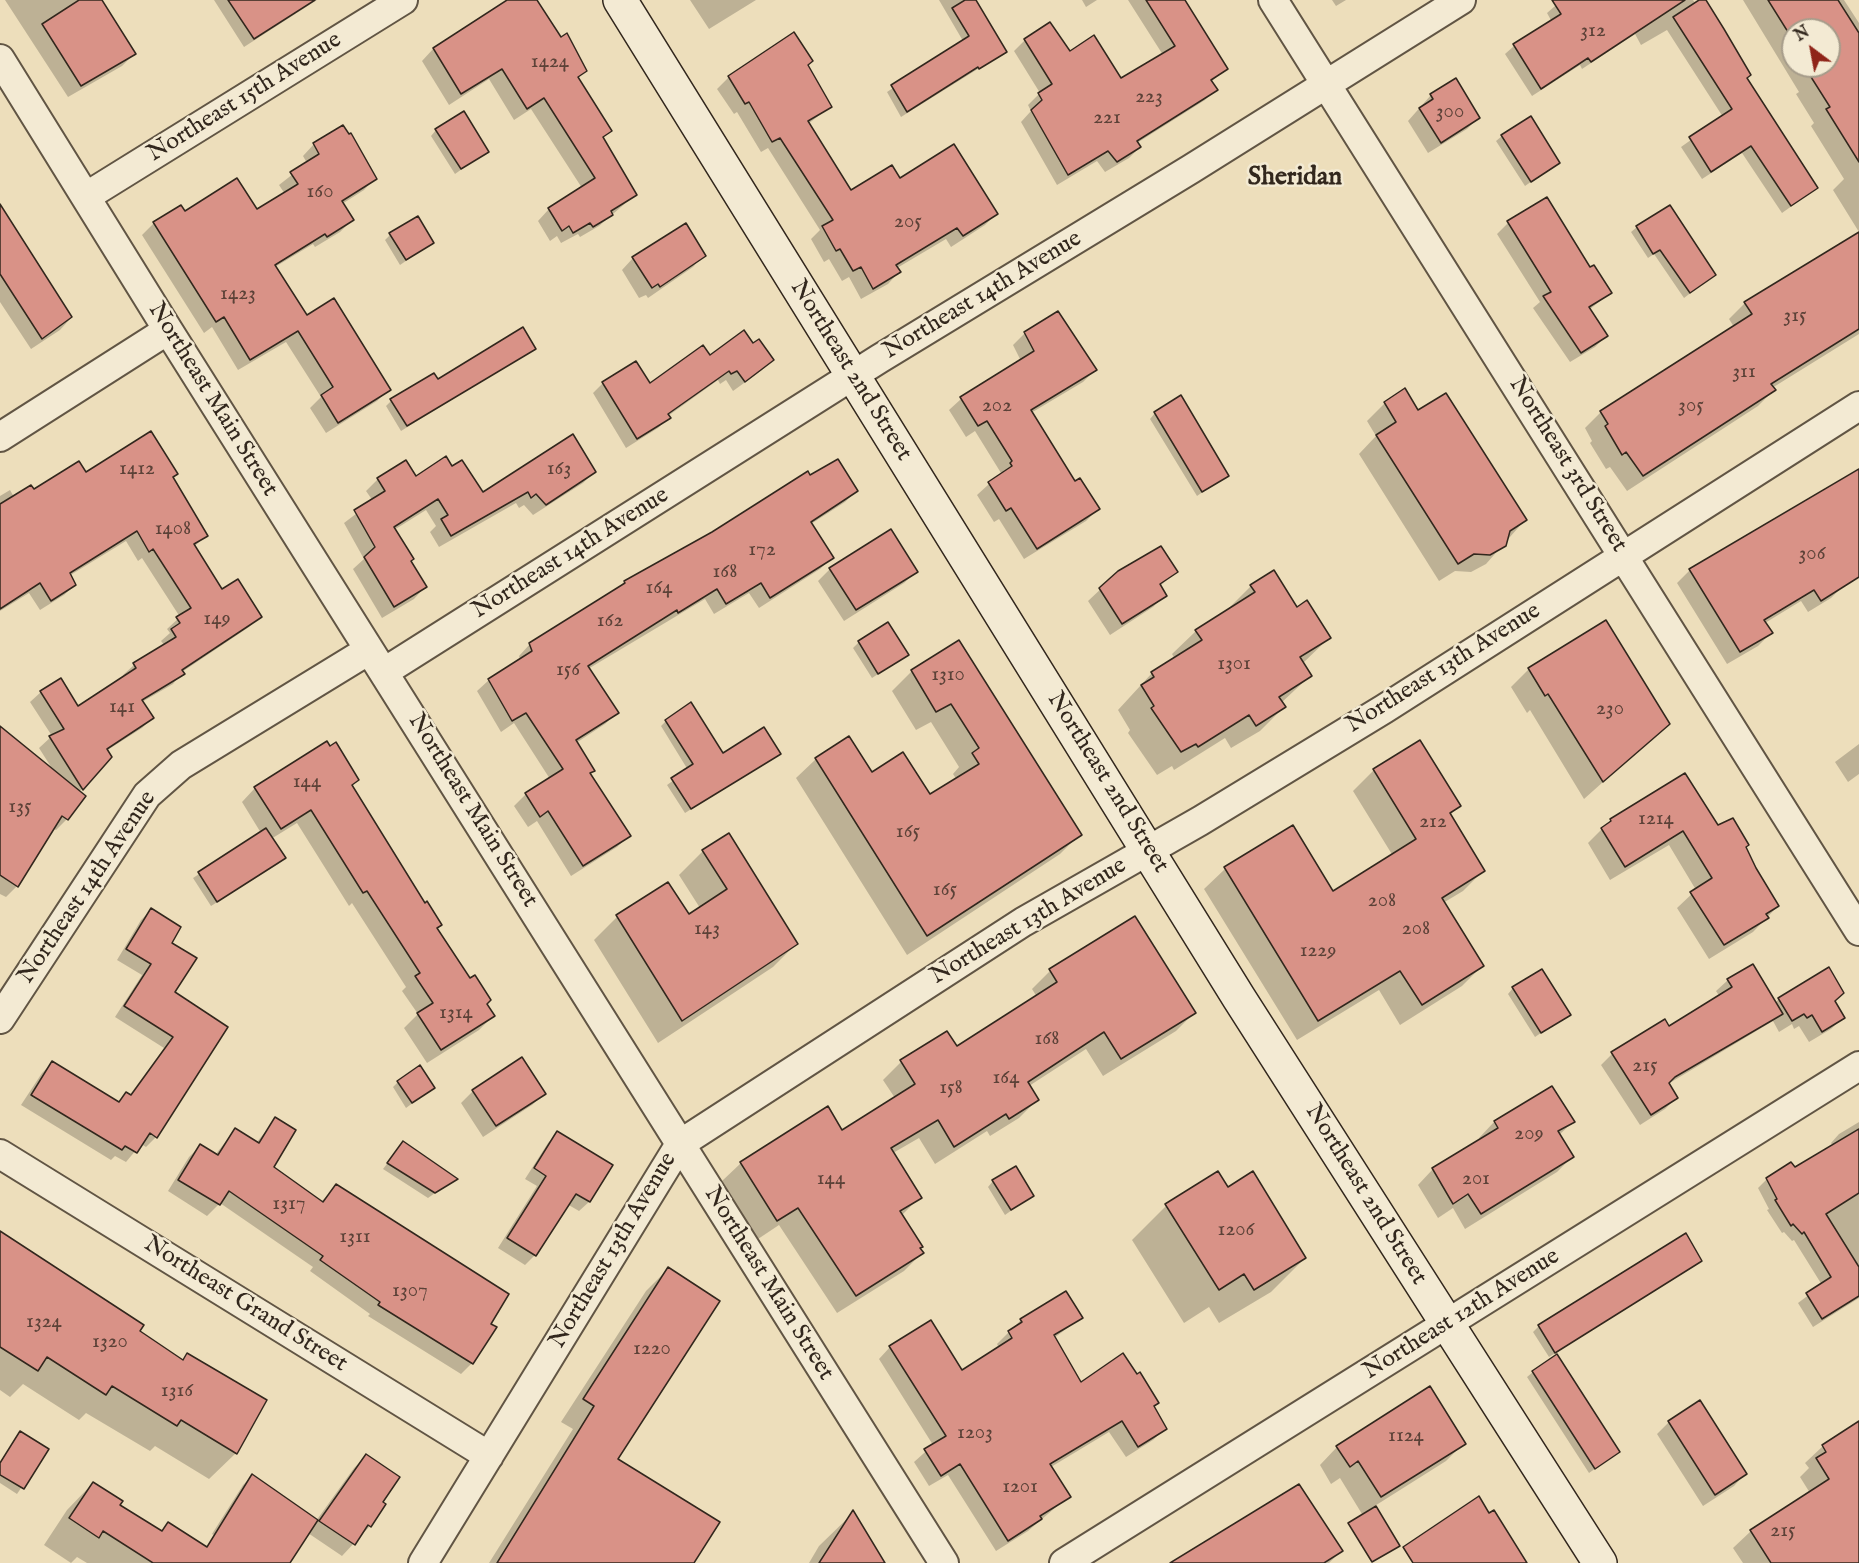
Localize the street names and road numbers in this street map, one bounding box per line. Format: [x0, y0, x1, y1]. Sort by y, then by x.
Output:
street label: Northeast 15th Avenue [143, 27, 347, 169]
street label: Northeast 14th Avenue [879, 225, 1087, 367]
street label: Northeast 2nd Street [783, 275, 917, 467]
street label: Northeast Main Street [141, 298, 283, 502]
street label: Northeast 3rd Street [1501, 372, 1633, 558]
street label: Northeast 14th Avenue [467, 482, 675, 626]
street label: Northeast 13th Avenue [1342, 598, 1546, 740]
street label: Northeast 2nd Street [1040, 687, 1174, 879]
street label: Northeast Main Street [401, 709, 543, 913]
street label: Northeast 14th Avenue [13, 786, 163, 990]
street label: Northeast 13th Avenue [926, 852, 1132, 992]
street label: Northeast 2nd Street [1298, 1099, 1432, 1291]
street label: Northeast 13th Avenue [544, 1148, 684, 1354]
street label: Northeast Main Street [697, 1182, 839, 1386]
street label: Northeast Grand Street [138, 1231, 352, 1379]
street label: Northeast 12th Avenue [1359, 1243, 1565, 1387]

